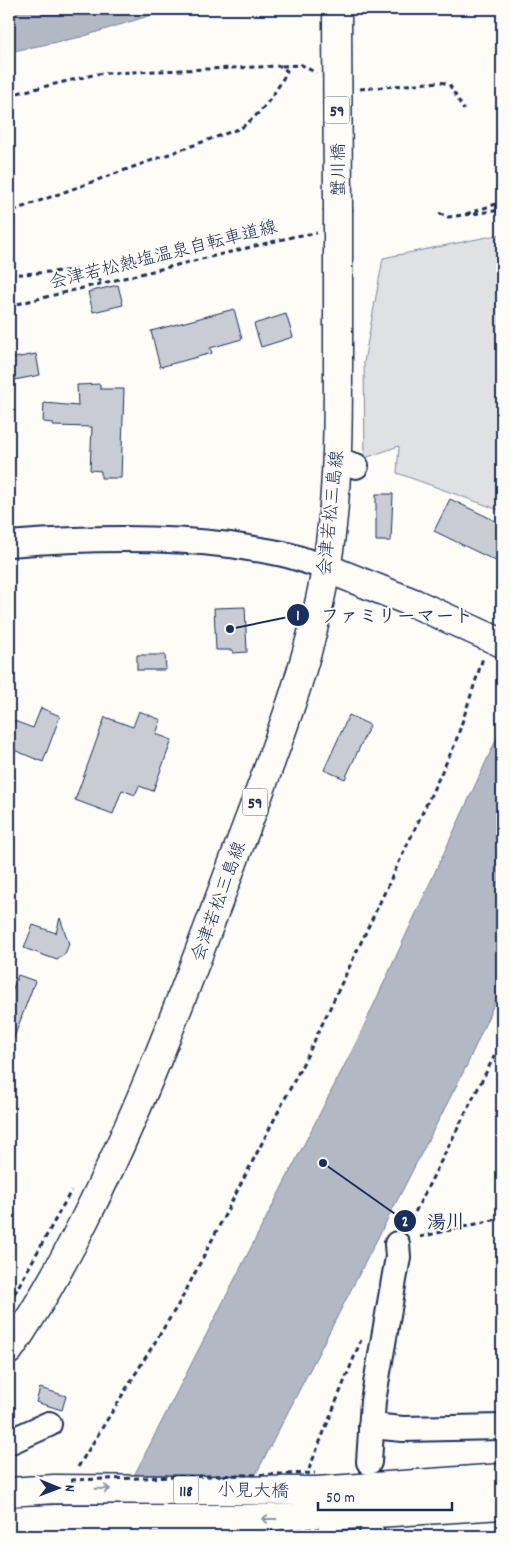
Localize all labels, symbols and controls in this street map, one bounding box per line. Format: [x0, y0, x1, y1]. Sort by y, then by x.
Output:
road number: 59 [324, 96, 350, 124]
street label: 蟹川橋 [328, 143, 353, 197]
street label: 会津若松熱塩温泉自転車道線 [47, 216, 280, 297]
street label: 会津若松三島線 [313, 449, 352, 577]
callout: ファミリーマート [286, 598, 483, 632]
text: ファミリーマート [321, 605, 473, 632]
text: 1 [296, 606, 300, 628]
road number: 59 [242, 789, 268, 816]
street label: 会津若松三島線 [187, 838, 254, 965]
callout: 湯川 [392, 1204, 475, 1238]
text: 湯川 [427, 1211, 465, 1238]
text: 2 [402, 1212, 408, 1234]
north arrow [32, 1462, 82, 1512]
road number: 118 [174, 1476, 198, 1504]
street label: 小見大橋 [217, 1479, 289, 1506]
scale bar [318, 1480, 452, 1512]
one-way arrow [94, 1484, 111, 1494]
text: N [59, 1485, 79, 1492]
text: 50 m [326, 1488, 355, 1510]
one-way arrow [262, 1514, 278, 1524]

